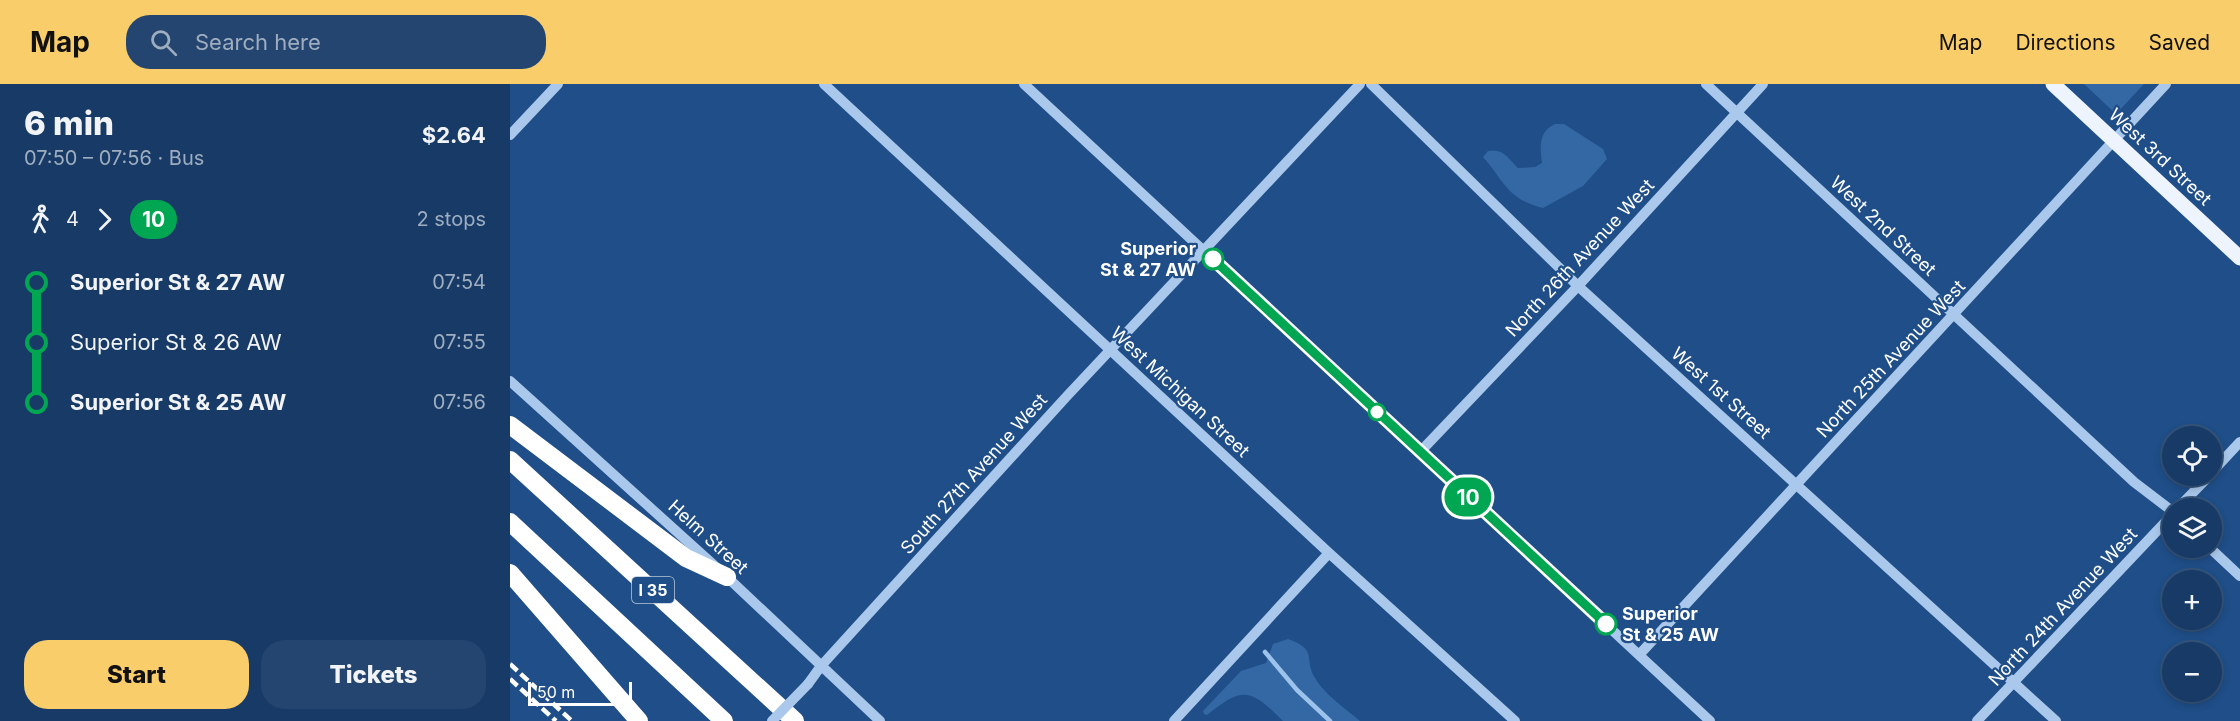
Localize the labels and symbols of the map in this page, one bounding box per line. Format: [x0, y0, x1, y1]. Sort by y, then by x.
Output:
street label: West 3rd Street [2105, 104, 2216, 209]
street label: West 2nd Street [1826, 171, 1940, 280]
street label: North 26th Avenue West [1501, 174, 1658, 341]
place label: Superior St & 27 AW [1100, 238, 1196, 280]
marker: Superior St & 27 AW [1202, 248, 1224, 270]
street label: North 25th Avenue West [1812, 276, 1969, 442]
street label: West Michigan Street [1107, 322, 1254, 461]
street label: West 1st Street [1667, 343, 1775, 443]
street label: South 27th Avenue West [896, 389, 1051, 558]
unlabelled marker [1368, 403, 1386, 421]
line badge: 10 [1441, 478, 1495, 516]
street label: Helm Street [664, 495, 753, 578]
street label: North 24th Avenue West [1984, 523, 2141, 690]
road number: I 35 [632, 577, 674, 603]
place label: Superior St & 25 AW [1622, 603, 1719, 645]
marker: Superior St & 25 AW [1595, 613, 1617, 635]
scale bar [528, 679, 632, 706]

